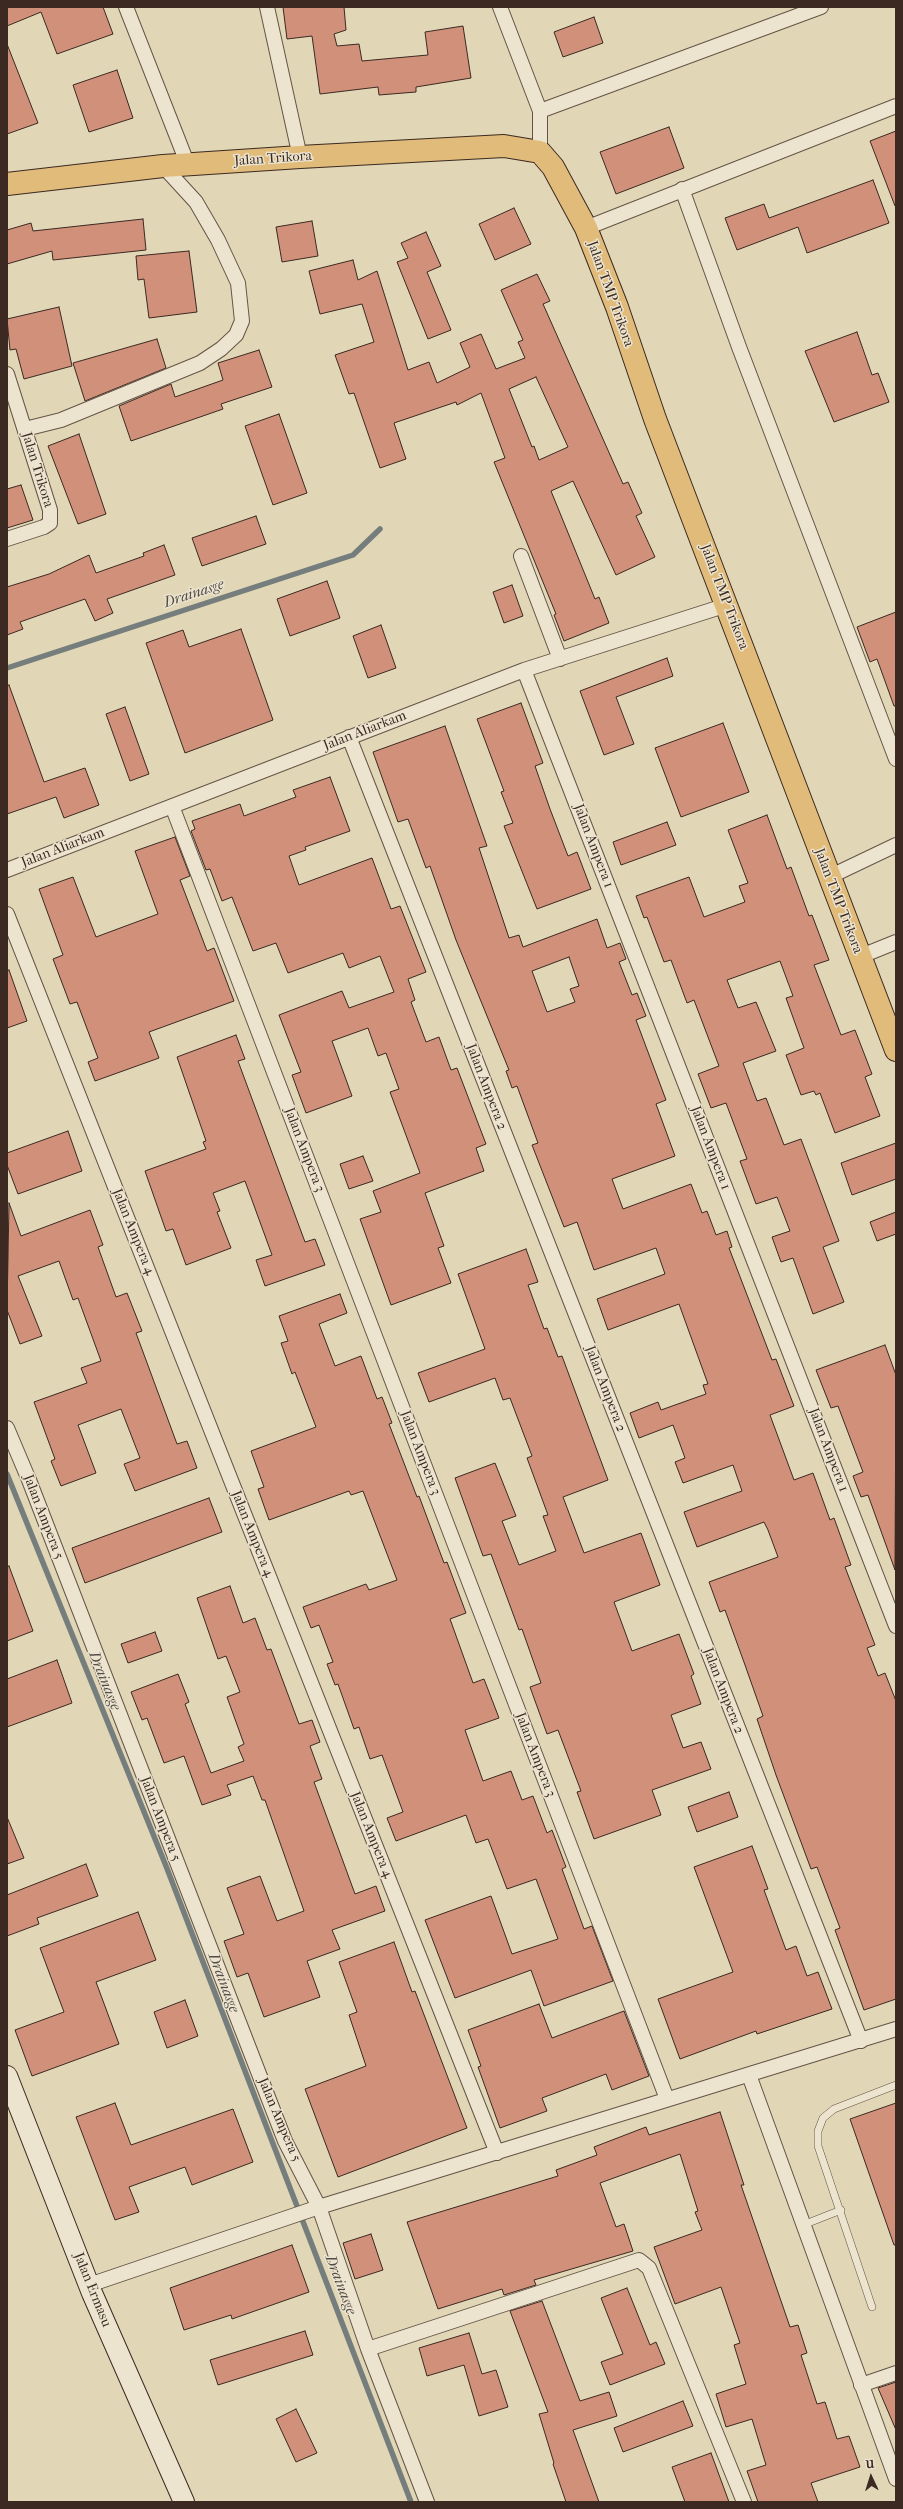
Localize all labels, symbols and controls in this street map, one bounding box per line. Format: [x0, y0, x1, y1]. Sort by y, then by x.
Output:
street label: Jalan Trikora [234, 148, 312, 170]
street label: Jalan TMP Trikora [583, 239, 637, 349]
street label: Jalan Trikora [18, 430, 56, 510]
street label: Jalan TMP Trikora [696, 542, 752, 652]
water label: Drainasge [162, 576, 226, 612]
street label: Jalan Aliarkam [321, 707, 409, 755]
street label: Jalan Ampera 1 [569, 802, 617, 890]
street label: Jalan Aliarkam [19, 824, 107, 872]
street label: Jalan TMP Trikora [810, 846, 866, 956]
street label: Jalan Ampera 2 [462, 1042, 510, 1132]
street label: Jalan Ampera 1 [686, 1104, 734, 1192]
street label: Jalan Ampera 3 [280, 1105, 328, 1195]
street label: Jalan Ampera 4 [108, 1186, 158, 1278]
street label: Jalan Ampera 2 [581, 1344, 629, 1434]
street label: Jalan Ampera 1 [804, 1406, 852, 1494]
street label: Jalan Ampera 3 [396, 1408, 444, 1498]
street label: Jalan Ampera 5 [19, 1472, 67, 1562]
street label: Jalan Ampera 4 [227, 1488, 277, 1580]
street label: Jalan Ampera 2 [699, 1646, 747, 1736]
water label: Drainasge [84, 1649, 124, 1713]
street label: Jalan Ampera 3 [511, 1710, 559, 1800]
street label: Jalan Ampera 5 [136, 1774, 184, 1864]
street label: Jalan Ampera 4 [346, 1789, 396, 1881]
water label: Drainasge [203, 1951, 243, 2015]
street label: Jalan Ampera 5 [254, 2075, 304, 2165]
street label: Jalan Ermasu [69, 2250, 115, 2330]
water label: Drainasge [320, 2253, 360, 2317]
north arrow [851, 2457, 891, 2497]
text: U [865, 2458, 875, 2471]

